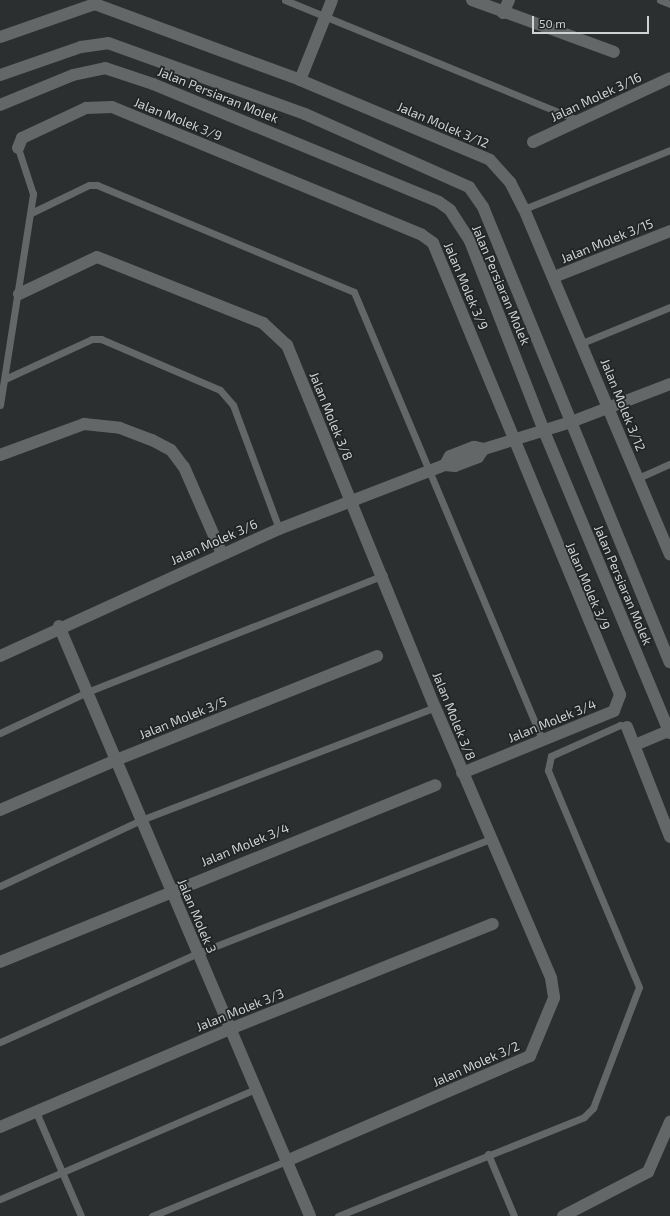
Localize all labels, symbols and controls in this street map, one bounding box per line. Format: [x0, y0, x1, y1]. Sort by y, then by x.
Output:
scale bar [534, 8, 651, 34]
text: 50 m [539, 16, 566, 30]
street label: Jalan Persiaran Molek [155, 64, 281, 126]
street label: Jalan Molek 3/16 [548, 69, 644, 125]
street label: Jalan Molek 3/9 [132, 94, 224, 144]
street label: Jalan Molek 3/12 [395, 99, 491, 151]
street label: Jalan Molek 3/15 [559, 215, 655, 267]
street label: Jalan Persiaran Molek [469, 223, 533, 347]
street label: Jalan Molek 3/9 [441, 240, 491, 332]
street label: Jalan Molek 3/12 [597, 356, 649, 454]
street label: Jalan Molek 3/8 [306, 370, 356, 462]
street label: Jalan Molek 3/6 [168, 516, 260, 568]
street label: Jalan Persiaran Molek [591, 523, 655, 647]
street label: Jalan Molek 3/9 [563, 540, 613, 632]
street label: Jalan Molek 3/8 [429, 670, 479, 762]
street label: Jalan Molek 3/5 [137, 693, 229, 743]
street label: Jalan Molek 3/4 [505, 696, 599, 746]
street label: Jalan Molek 3/4 [198, 820, 292, 870]
street label: Jalan Molek 3 [174, 876, 220, 956]
street label: Jalan Molek 3/3 [194, 985, 286, 1035]
street label: Jalan Molek 3/2 [430, 1038, 522, 1090]

